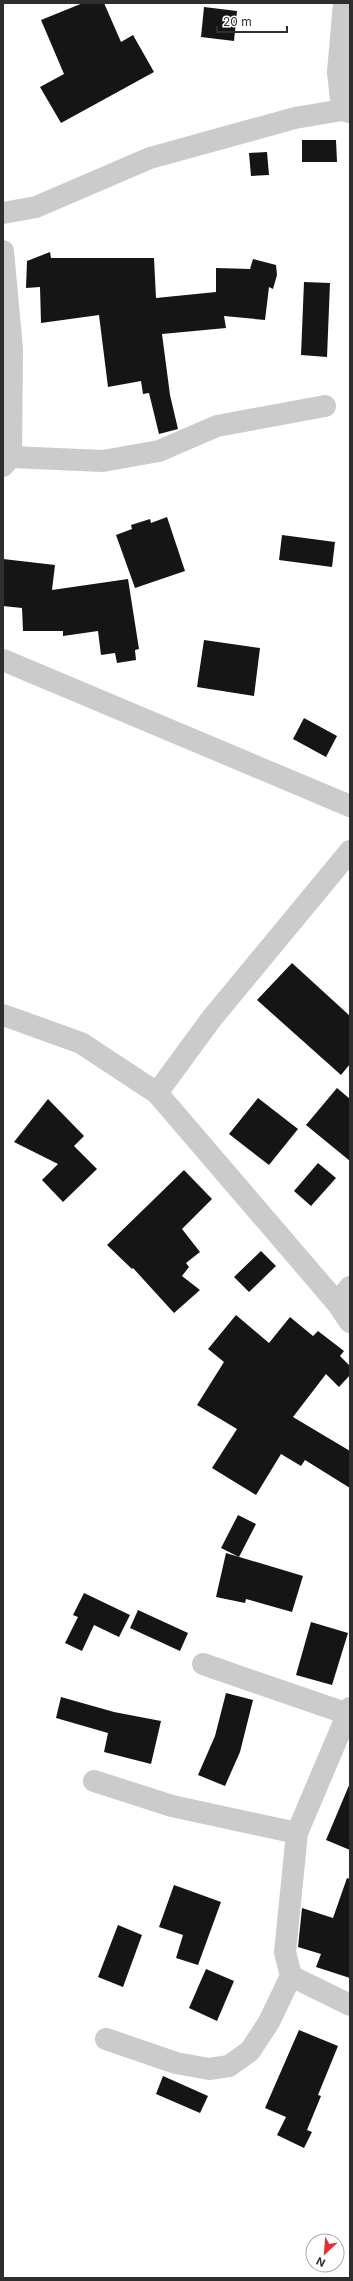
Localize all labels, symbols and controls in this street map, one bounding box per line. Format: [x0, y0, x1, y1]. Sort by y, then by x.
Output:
scale bar [217, 8, 287, 34]
text: 20 m [223, 14, 252, 29]
north arrow [305, 2233, 345, 2273]
text: N [314, 2254, 327, 2270]

